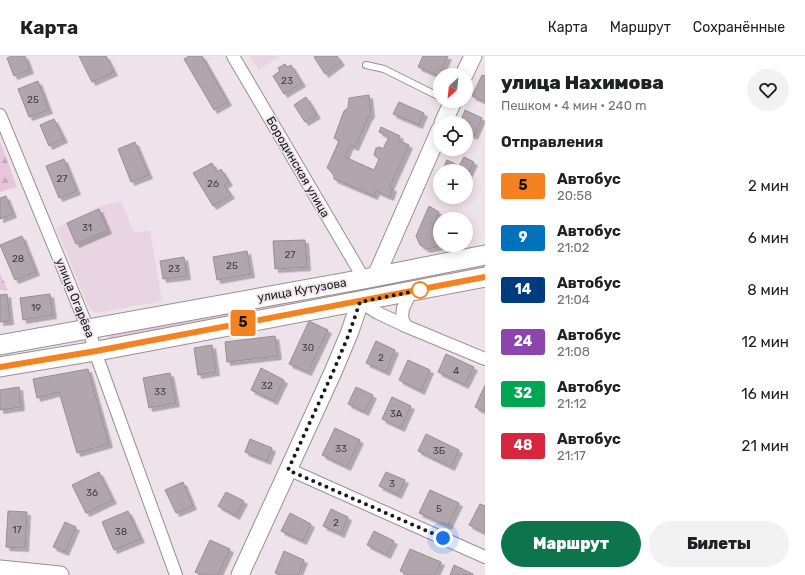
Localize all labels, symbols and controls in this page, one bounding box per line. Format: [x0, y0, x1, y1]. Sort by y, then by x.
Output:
text: Карта [20, 16, 78, 39]
text: Карта [548, 19, 588, 36]
text: Маршрут [610, 19, 671, 36]
text: Сохранённые [693, 19, 785, 36]
north arrow [433, 68, 473, 108]
map controls [433, 68, 473, 252]
button: heart [747, 69, 789, 111]
text: улица Нахимова [501, 71, 664, 94]
house number: 23 [281, 75, 293, 87]
house number: 25 [27, 94, 39, 106]
text: Пешком · 4 мин · 240 m [501, 98, 647, 113]
street label: Бородинская улица [263, 114, 333, 220]
button: locate [433, 116, 473, 156]
text: Отправления [501, 133, 603, 151]
button: + [433, 164, 473, 204]
text: Автобус [557, 170, 621, 188]
house number: 27 [57, 173, 68, 185]
text: 5 [518, 177, 528, 194]
text: 2 мин [748, 177, 789, 195]
house number: 26 [207, 178, 219, 190]
text: 20:58 [557, 188, 592, 203]
button: − [433, 212, 473, 252]
house number: 31 [82, 222, 92, 234]
text: Автобус [557, 222, 621, 240]
text: 9 [519, 229, 527, 246]
text: 6 мин [748, 229, 789, 247]
text: 21:02 [557, 240, 589, 255]
house number: 27 [285, 249, 296, 261]
house number: 28 [12, 253, 24, 265]
street label: улица Огарёва [53, 256, 97, 340]
house number: 25 [226, 260, 238, 272]
house number: 23 [168, 263, 180, 275]
text: Автобус [557, 274, 621, 292]
street label: улица Кутузова [256, 275, 348, 305]
unlabelled marker [411, 281, 429, 299]
text: 14 [515, 281, 531, 298]
text: 8 мин [747, 281, 789, 299]
text: 21:04 [557, 292, 590, 307]
house number: 19 [31, 302, 41, 314]
line badge: 5 [230, 310, 256, 336]
text: 5 [238, 314, 248, 331]
text: Автобус [557, 326, 621, 344]
text: 24 [514, 333, 532, 350]
text: 12 мин [742, 333, 789, 351]
house number: 30 [302, 342, 314, 354]
text: 21:08 [557, 344, 590, 359]
house number: 2 [378, 352, 384, 364]
house number: 4 [453, 365, 459, 377]
text: Автобус [557, 378, 621, 396]
house number: 32 [261, 380, 273, 392]
text: 32 [514, 385, 532, 402]
text: 16 мин [741, 385, 789, 403]
house number: 33 [154, 386, 166, 398]
text: 21:12 [557, 396, 587, 411]
house number: 3А [390, 408, 403, 420]
text: Автобус [557, 430, 621, 448]
text: 48 [513, 437, 533, 454]
text: 21 мин [742, 437, 789, 455]
house number: 33 [335, 443, 347, 455]
house number: 3Б [433, 445, 446, 457]
text: 21:17 [557, 448, 586, 463]
house number: 3 [389, 478, 395, 490]
house number: 36 [86, 487, 98, 499]
house number: 5 [436, 503, 442, 515]
house number: 2 [333, 517, 339, 529]
button: Маршрут [501, 521, 641, 567]
button: Билеты [649, 521, 789, 567]
house number: 17 [12, 524, 22, 536]
house number: 38 [115, 526, 127, 538]
your location [433, 528, 453, 548]

